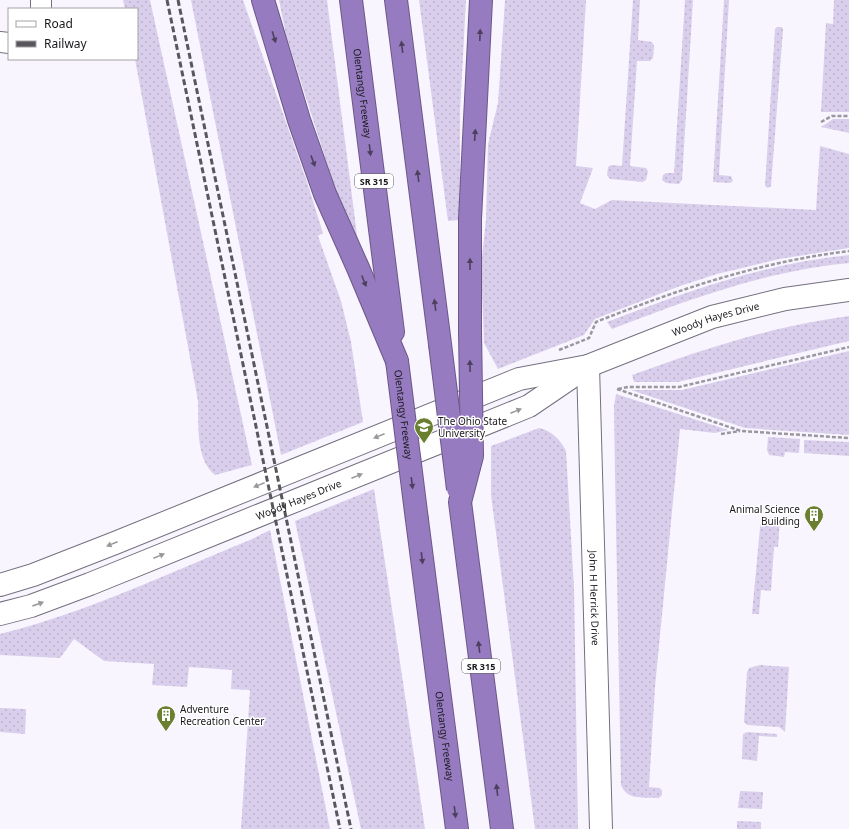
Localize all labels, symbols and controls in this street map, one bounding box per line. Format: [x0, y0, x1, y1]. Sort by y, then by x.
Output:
legend [8, 8, 138, 60]
text: Road [44, 15, 73, 32]
one-way arrow [477, 28, 483, 41]
one-way arrow [271, 32, 277, 44]
text: Railway [44, 35, 88, 52]
one-way arrow [399, 41, 405, 53]
street label: Olentangy Freeway [350, 48, 376, 140]
one-way arrow [471, 129, 478, 141]
one-way arrow [367, 144, 373, 156]
one-way arrow [311, 156, 317, 168]
one-way arrow [415, 170, 422, 182]
road number: SR 315 [355, 174, 393, 188]
one-way arrow [467, 257, 473, 270]
one-way arrow [361, 275, 367, 286]
one-way arrow [432, 299, 438, 311]
street label: Woody Hayes Drive [670, 299, 761, 339]
one-way arrow [467, 359, 473, 372]
street label: Olentangy Freeway [391, 369, 416, 461]
one-way arrow [511, 408, 523, 414]
place label: The Ohio State University [438, 414, 508, 440]
school or university icon: The Ohio State University [413, 416, 435, 444]
one-way arrow [374, 433, 385, 439]
one-way arrow [352, 473, 363, 479]
street label: Woody Hayes Drive [254, 476, 344, 523]
one-way arrow [409, 477, 416, 489]
one-way arrow [253, 483, 265, 489]
place label: Animal Science Building [730, 502, 800, 528]
building icon: Animal Science Building [803, 504, 825, 532]
one-way arrow [107, 541, 118, 547]
street label: John H Herrick Drive [586, 549, 603, 646]
one-way arrow [419, 552, 425, 565]
one-way arrow [153, 553, 165, 559]
one-way arrow [32, 600, 44, 606]
one-way arrow [476, 641, 482, 654]
road number: SR 315 [462, 659, 500, 673]
street label: Olentangy Freeway [432, 690, 458, 783]
place label: Adventure Recreation Center [180, 702, 264, 728]
building icon: Adventure Recreation Center [155, 704, 177, 732]
one-way arrow [494, 784, 500, 796]
one-way arrow [452, 806, 458, 818]

